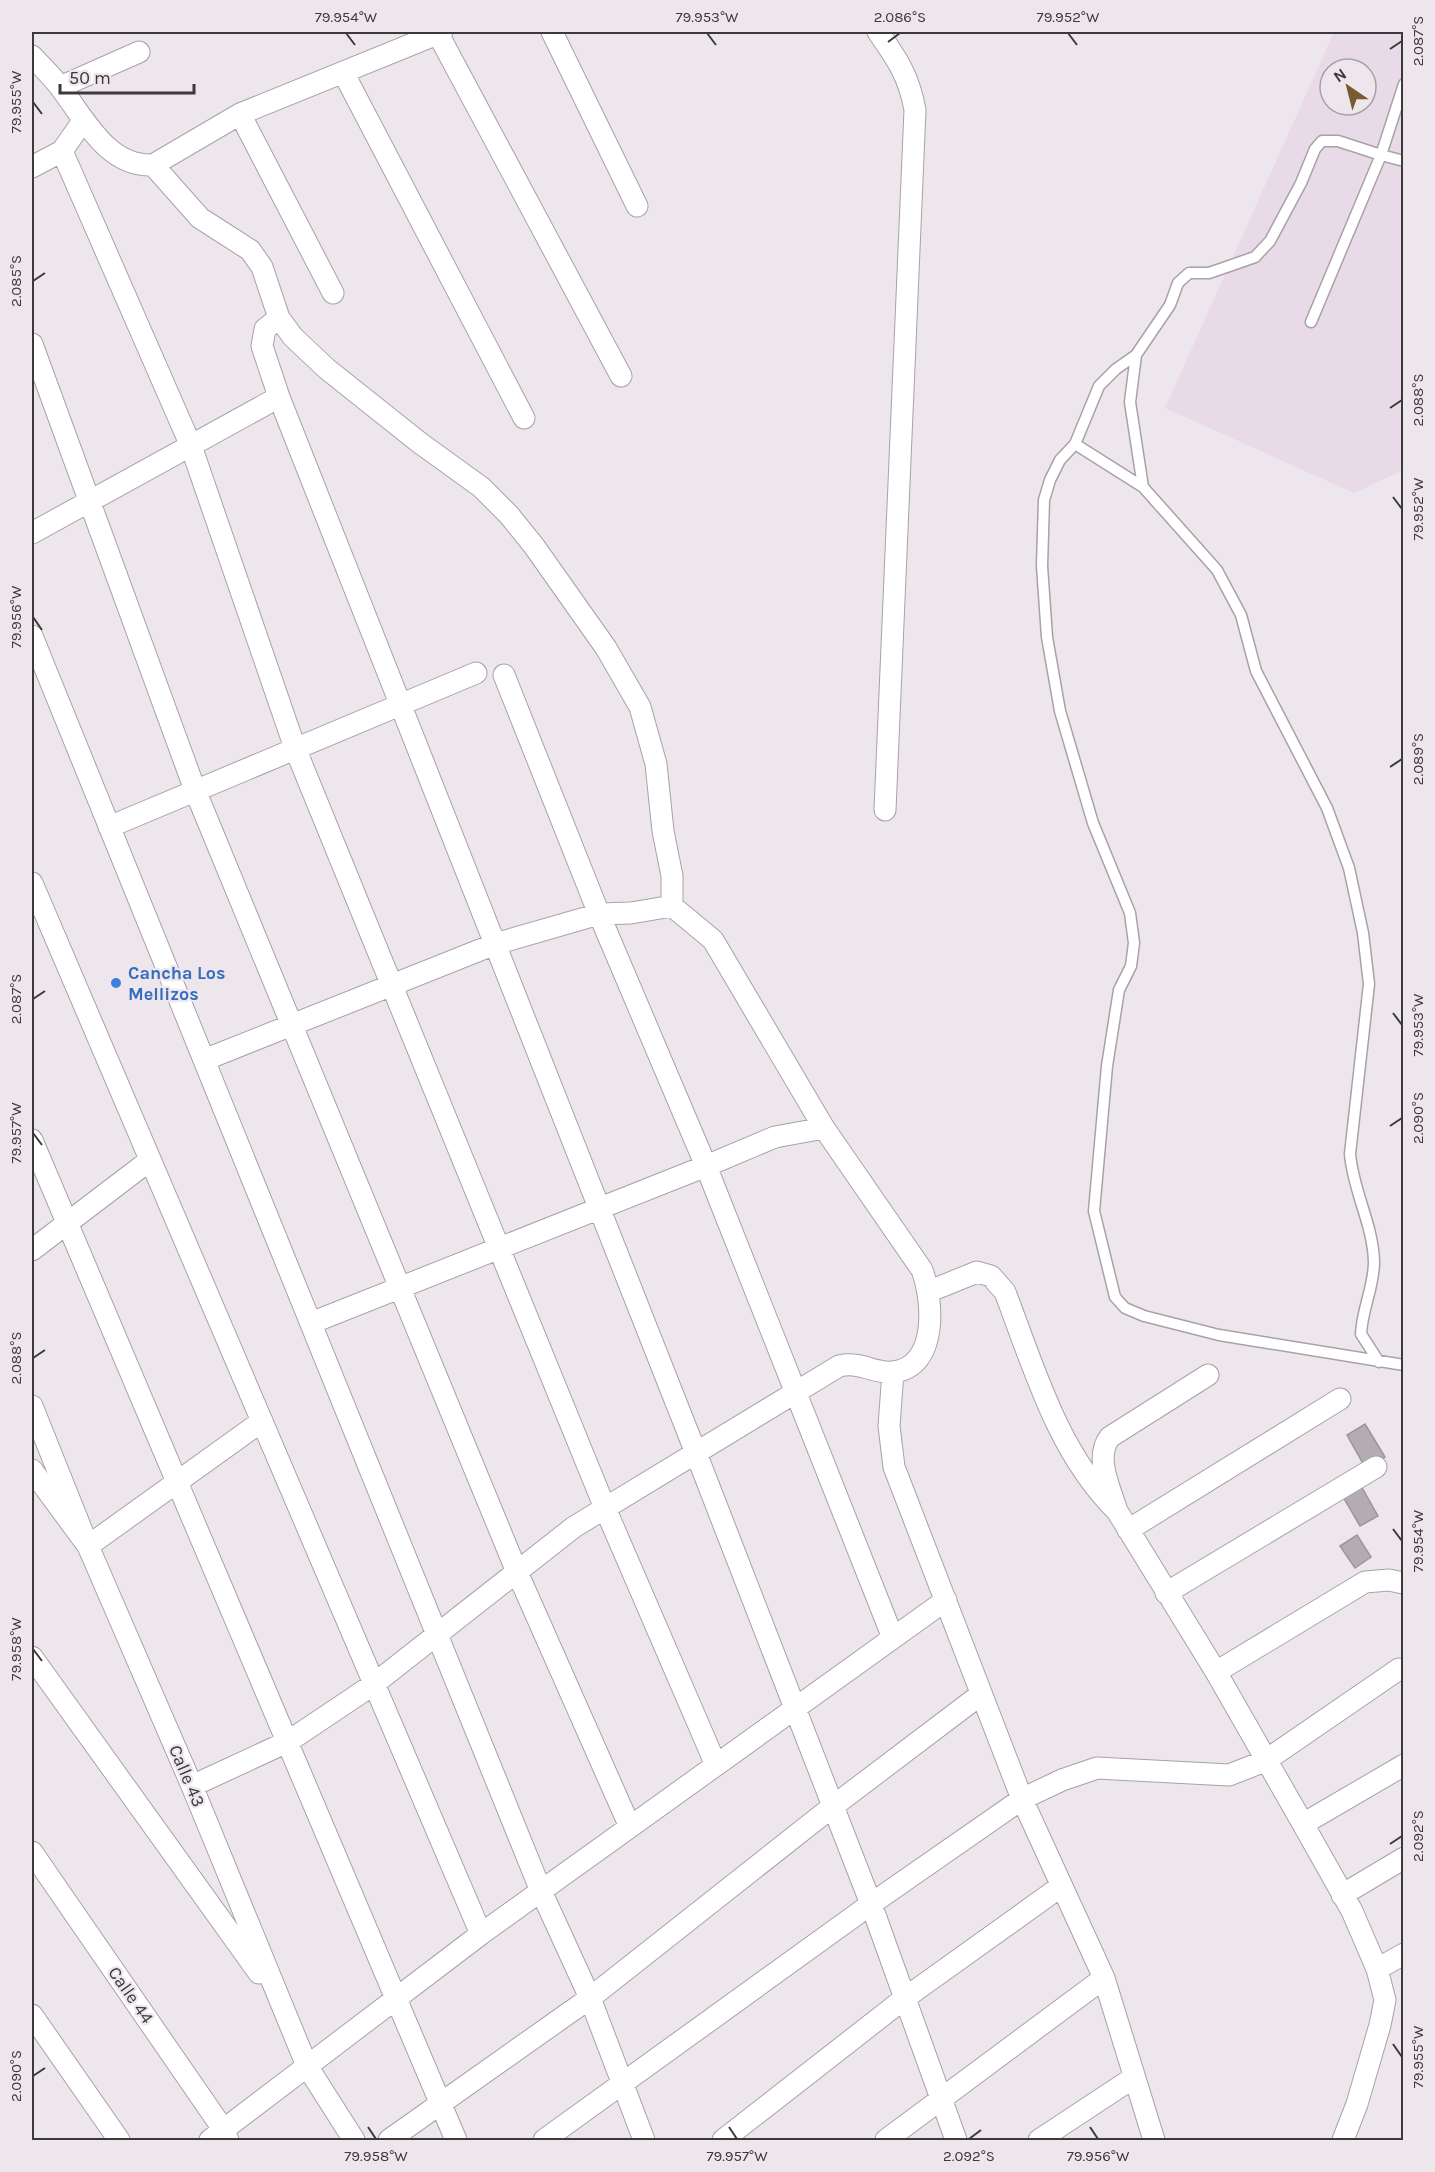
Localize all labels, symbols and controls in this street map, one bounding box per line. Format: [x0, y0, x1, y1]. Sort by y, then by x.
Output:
text: 79.954°W [315, 8, 378, 26]
text: 79.953°W [676, 8, 739, 26]
text: 2.086°S [874, 8, 926, 26]
text: 79.952°W [1037, 8, 1100, 26]
text: 2.087°S [1409, 16, 1427, 66]
scale bar [60, 57, 194, 95]
north arrow [1318, 57, 1378, 117]
text: N [1330, 64, 1350, 86]
text: 50 m [69, 67, 111, 89]
text: 79.955°W [7, 70, 25, 133]
text: 2.085°S [7, 255, 25, 307]
text: 2.088°S [1409, 374, 1427, 426]
text: 79.952°W [1409, 477, 1427, 540]
text: 79.956°W [7, 585, 25, 648]
text: 2.089°S [1409, 733, 1427, 785]
place label: Cancha Los Mellizos [128, 962, 226, 1005]
text: 2.087°S [7, 974, 25, 1024]
marker: Cancha Los Mellizos [109, 976, 123, 990]
text: 79.953°W [1409, 993, 1427, 1056]
text: 2.090°S [1409, 1092, 1427, 1144]
text: 79.957°W [7, 1102, 25, 1164]
text: 2.088°S [7, 1332, 25, 1384]
text: 79.954°W [1409, 1509, 1427, 1572]
text: 79.958°W [7, 1617, 25, 1681]
street label: Calle 43 [164, 1742, 210, 1810]
text: 2.092°S [1409, 1810, 1427, 1862]
street label: Calle 44 [103, 1962, 159, 2028]
text: 79.955°W [1409, 2025, 1427, 2088]
text: 2.090°S [7, 2050, 25, 2102]
text: 79.958°W [344, 2147, 408, 2165]
text: 79.957°W [706, 2147, 768, 2165]
text: 2.092°S [943, 2147, 995, 2165]
text: 79.956°W [1067, 2147, 1130, 2165]

